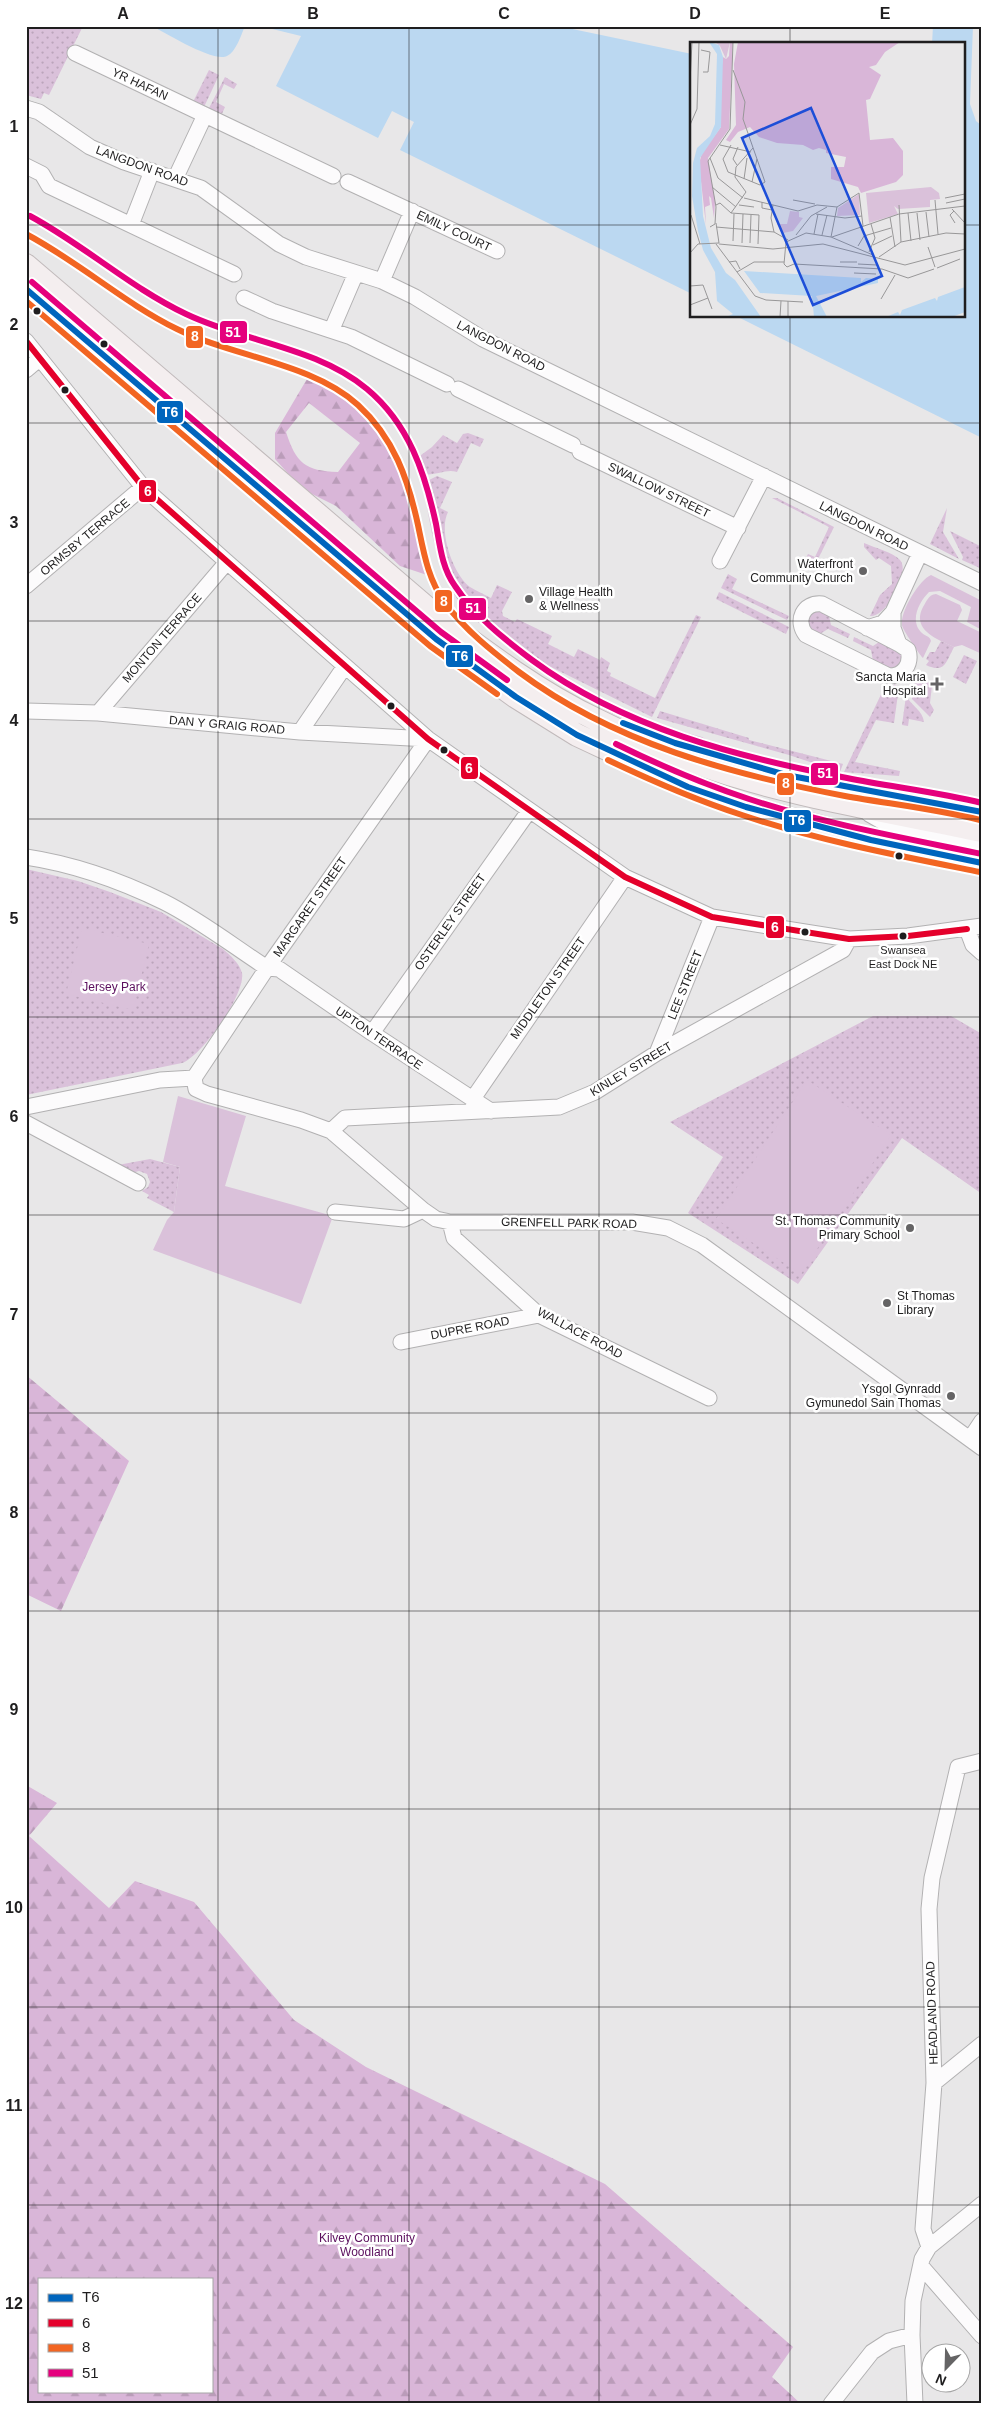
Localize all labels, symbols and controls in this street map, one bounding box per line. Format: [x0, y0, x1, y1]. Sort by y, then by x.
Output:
text: A [117, 5, 129, 22]
text: B [307, 5, 319, 22]
text: C [498, 5, 510, 22]
text: D [689, 5, 701, 22]
text: E [880, 5, 891, 22]
inset map [690, 42, 966, 318]
street label: YR HAFAN [110, 65, 170, 103]
text: 1 [10, 118, 19, 135]
street label: LANGDON ROAD [94, 143, 190, 189]
street label: EMILY COURT [414, 208, 494, 255]
unlabelled marker [32, 306, 42, 316]
text: 2 [10, 316, 19, 333]
street label: LANGDON ROAD [454, 318, 548, 374]
line badge: 51 [219, 320, 248, 344]
text: 51 [225, 324, 241, 340]
line badge: 8 [185, 325, 204, 349]
text: 8 [191, 328, 199, 344]
unlabelled marker [99, 339, 109, 349]
unlabelled marker [60, 385, 70, 395]
line badge: T6 [156, 400, 184, 424]
text: T6 [162, 404, 178, 420]
street label: SWALLOW STREET [606, 459, 713, 521]
line badge: 6 [138, 479, 157, 503]
text: 6 [144, 483, 152, 499]
street label: ORMSBY TERRACE [38, 496, 132, 578]
street label: LANGDON ROAD [817, 498, 911, 554]
text: 3 [10, 514, 19, 531]
place label: Waterfront Community Church [750, 557, 854, 585]
marker: Waterfront Community Church [857, 565, 869, 577]
place label: Village Health & Wellness [539, 585, 613, 613]
line badge: 8 [434, 589, 453, 613]
street label: MONTON TERRACE [119, 591, 205, 685]
text: 8 [440, 593, 448, 609]
marker: Village Health & Wellness [523, 593, 535, 605]
line badge: 51 [458, 597, 487, 621]
text: 51 [465, 600, 481, 616]
line badge: T6 [445, 644, 474, 668]
text: T6 [452, 648, 468, 664]
place label: Sancta Maria Hospital [855, 670, 926, 698]
marker: Sancta Maria Hospital [930, 677, 944, 691]
unlabelled marker [386, 701, 396, 711]
text: 4 [10, 712, 19, 729]
street label: DAN Y GRAIG ROAD [168, 713, 286, 737]
unlabelled marker [439, 745, 449, 755]
line badge: 6 [460, 756, 479, 780]
text: 6 [465, 760, 473, 776]
line badge: 51 [810, 762, 839, 786]
text: 51 [817, 765, 833, 781]
line badge: 8 [776, 772, 795, 796]
text: 8 [782, 775, 790, 791]
line badge: T6 [783, 809, 812, 833]
text: T6 [789, 812, 805, 828]
unlabelled marker [894, 851, 904, 861]
street label: MARGARET STREET [270, 854, 350, 960]
street label: OSTERLEY STREET [411, 871, 489, 973]
text: 5 [10, 910, 19, 927]
line badge: 6 [765, 915, 785, 939]
text: 6 [771, 919, 779, 935]
unlabelled marker [800, 927, 810, 937]
marker: Swansea East Dock NE [898, 931, 908, 941]
street label: MIDDLETON STREET [508, 934, 589, 1042]
place label: Swansea East Dock NE [869, 944, 937, 970]
street label: LEE STREET [665, 948, 705, 1022]
park label: Jersey Park [82, 980, 147, 994]
street label: UPTON TERRACE [333, 1004, 425, 1072]
street label: KINLEY STREET [587, 1039, 675, 1099]
text: 6 [10, 1108, 19, 1125]
place label: St. Thomas Community Primary School [775, 1214, 900, 1242]
street label: GRENFELL PARK ROAD [501, 1215, 637, 1231]
marker: St. Thomas Community Primary School [904, 1222, 916, 1234]
place label: St Thomas Library [897, 1289, 955, 1317]
marker: St Thomas Library [881, 1297, 893, 1309]
street label: WALLACE ROAD [535, 1305, 625, 1362]
text: 7 [10, 1306, 19, 1323]
street label: DUPRE ROAD [429, 1313, 511, 1343]
place label: Ysgol Gynradd Gymunedol Sain Thomas [806, 1382, 941, 1410]
marker: Ysgol Gynradd Gymunedol Sain Thomas [945, 1390, 957, 1402]
text: 8 [10, 1504, 19, 1521]
text: 9 [10, 1701, 19, 1718]
text: 10 [5, 1899, 23, 1916]
street label: HEADLAND ROAD [923, 1961, 941, 2065]
text: 11 [6, 2097, 23, 2114]
park label: Kilvey Community Woodland [319, 2231, 415, 2259]
legend [38, 2278, 212, 2392]
text: T6 [82, 2288, 100, 2305]
text: 12 [5, 2295, 23, 2312]
text: 6 [82, 2314, 90, 2331]
text: 8 [82, 2338, 90, 2355]
north arrow [920, 2342, 970, 2392]
text: 51 [82, 2364, 99, 2381]
text: N [933, 2371, 949, 2389]

